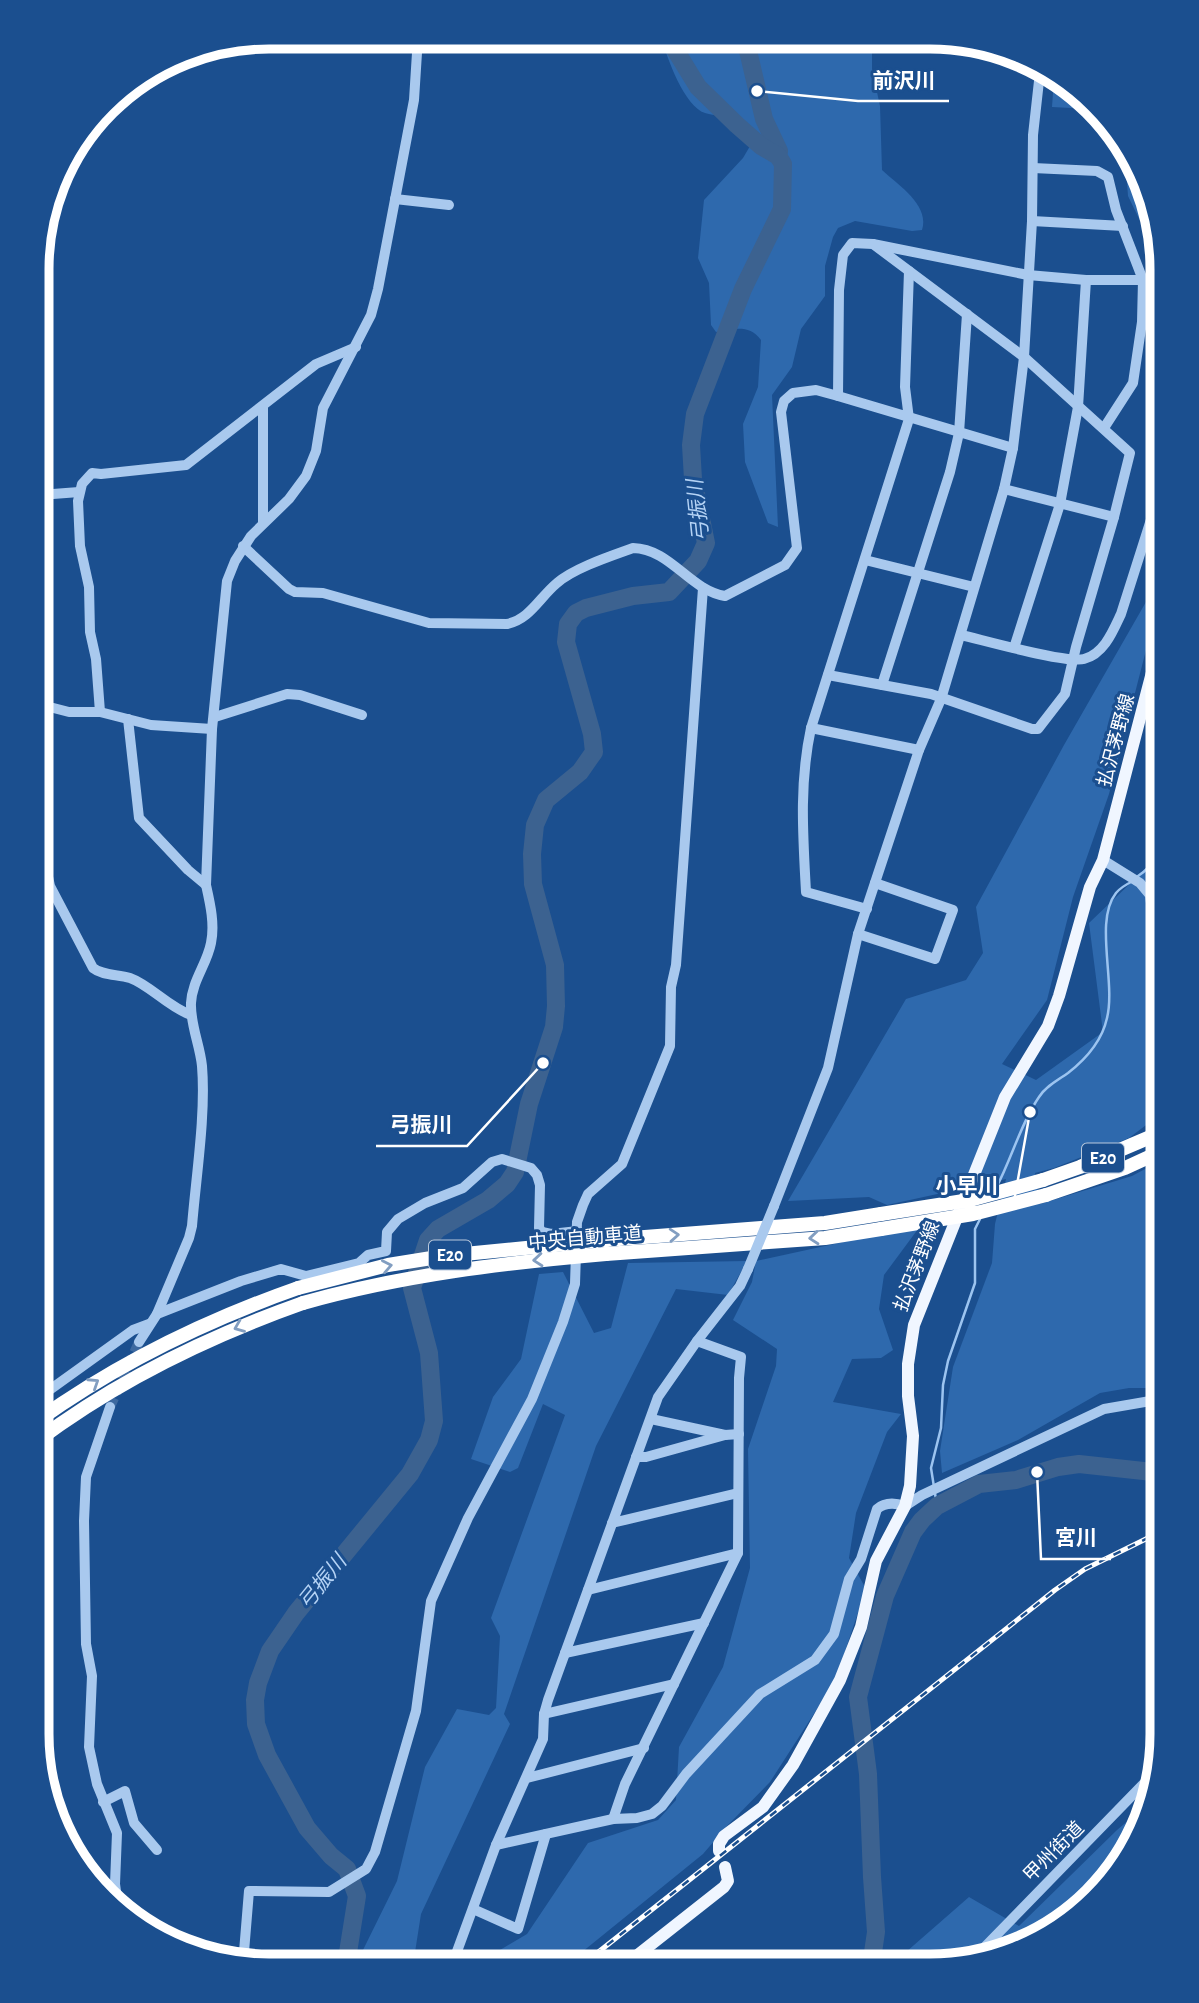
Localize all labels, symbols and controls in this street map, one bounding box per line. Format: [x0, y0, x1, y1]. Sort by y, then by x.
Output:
callout: 前沢川 [858, 59, 949, 101]
text: 前沢川 [873, 69, 936, 92]
water label: 弓振川 [684, 477, 712, 543]
street label: 払沢茅野線 [1094, 692, 1138, 789]
callout: 弓振川 [376, 1104, 467, 1146]
text: 弓振川 [390, 1114, 453, 1136]
road number: E20 [1082, 1143, 1124, 1172]
callout: 小早川 [922, 1165, 1013, 1207]
text: 小早川 [936, 1175, 999, 1197]
street label: 払沢茅野線 [891, 1218, 943, 1314]
street label: 中央自動車道 [527, 1223, 643, 1253]
one-way arrow [668, 1228, 679, 1243]
one-way arrow [808, 1230, 819, 1245]
road number: E20 [429, 1240, 471, 1270]
one-way arrow [532, 1252, 543, 1267]
one-way arrow [381, 1259, 393, 1274]
one-way arrow [234, 1319, 246, 1333]
one-way arrow [86, 1378, 99, 1391]
callout: 宮川 [1041, 1517, 1111, 1559]
text: 宮川 [1055, 1527, 1097, 1549]
water label: 弓振川 [294, 1549, 352, 1613]
street label: 甲州街道 [1020, 1818, 1088, 1886]

